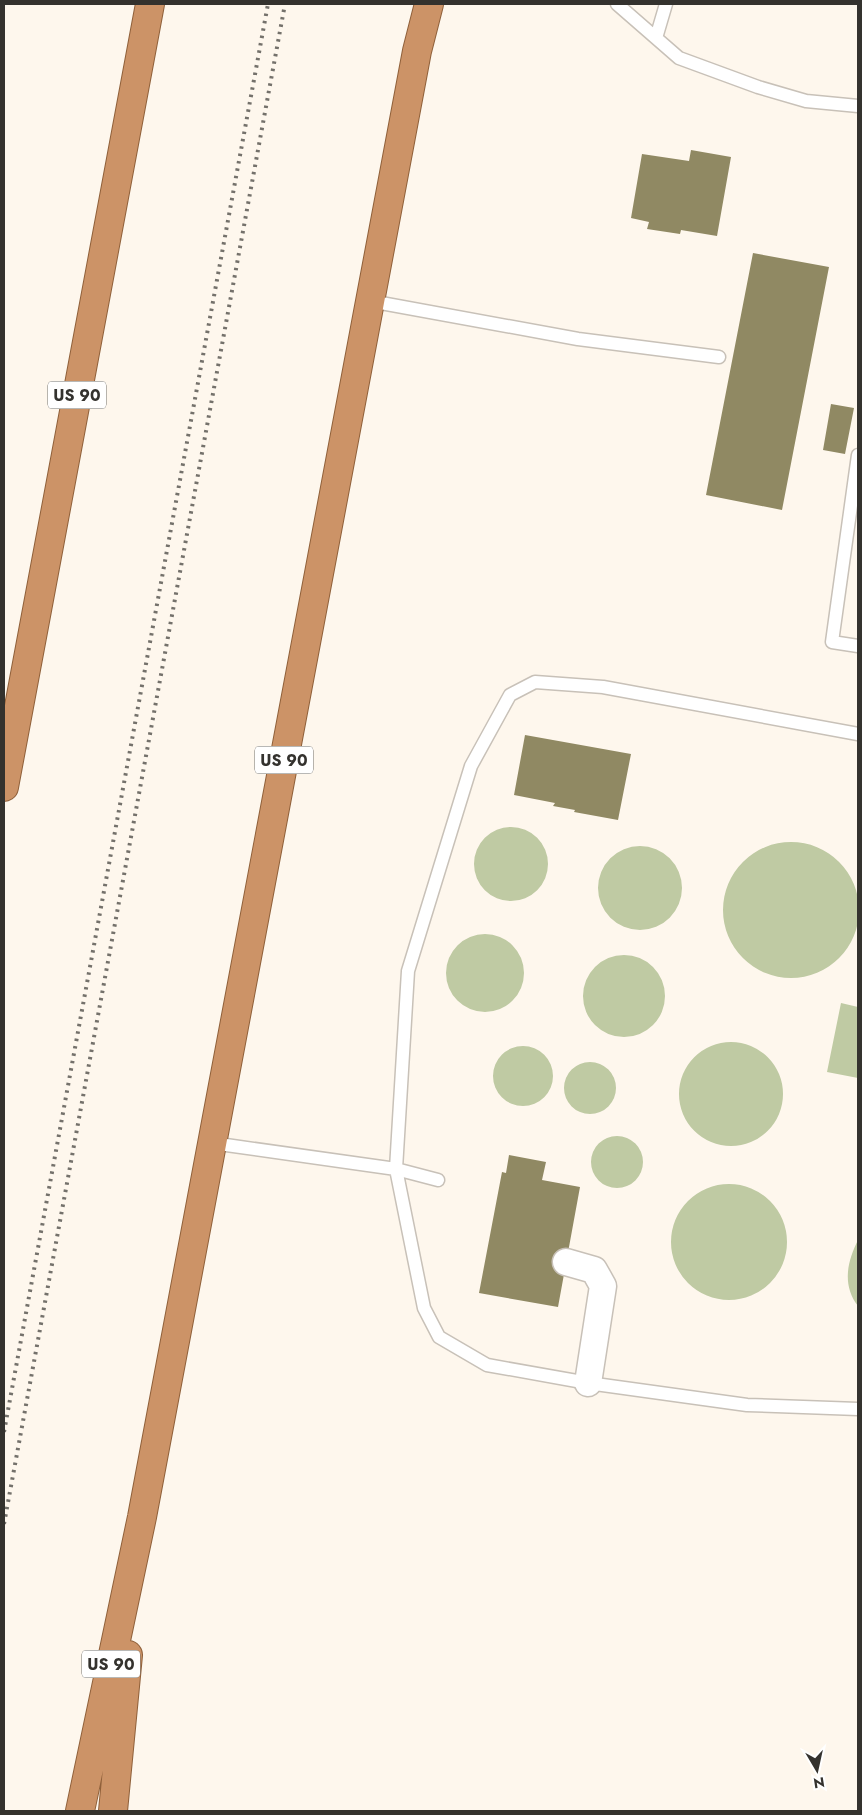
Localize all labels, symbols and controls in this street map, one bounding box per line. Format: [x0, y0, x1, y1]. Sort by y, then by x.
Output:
road number: US 90 [48, 382, 106, 408]
road number: US 90 [255, 746, 313, 774]
road number: US 90 [82, 1650, 140, 1678]
north arrow [792, 1745, 842, 1795]
text: N [812, 1772, 826, 1794]

